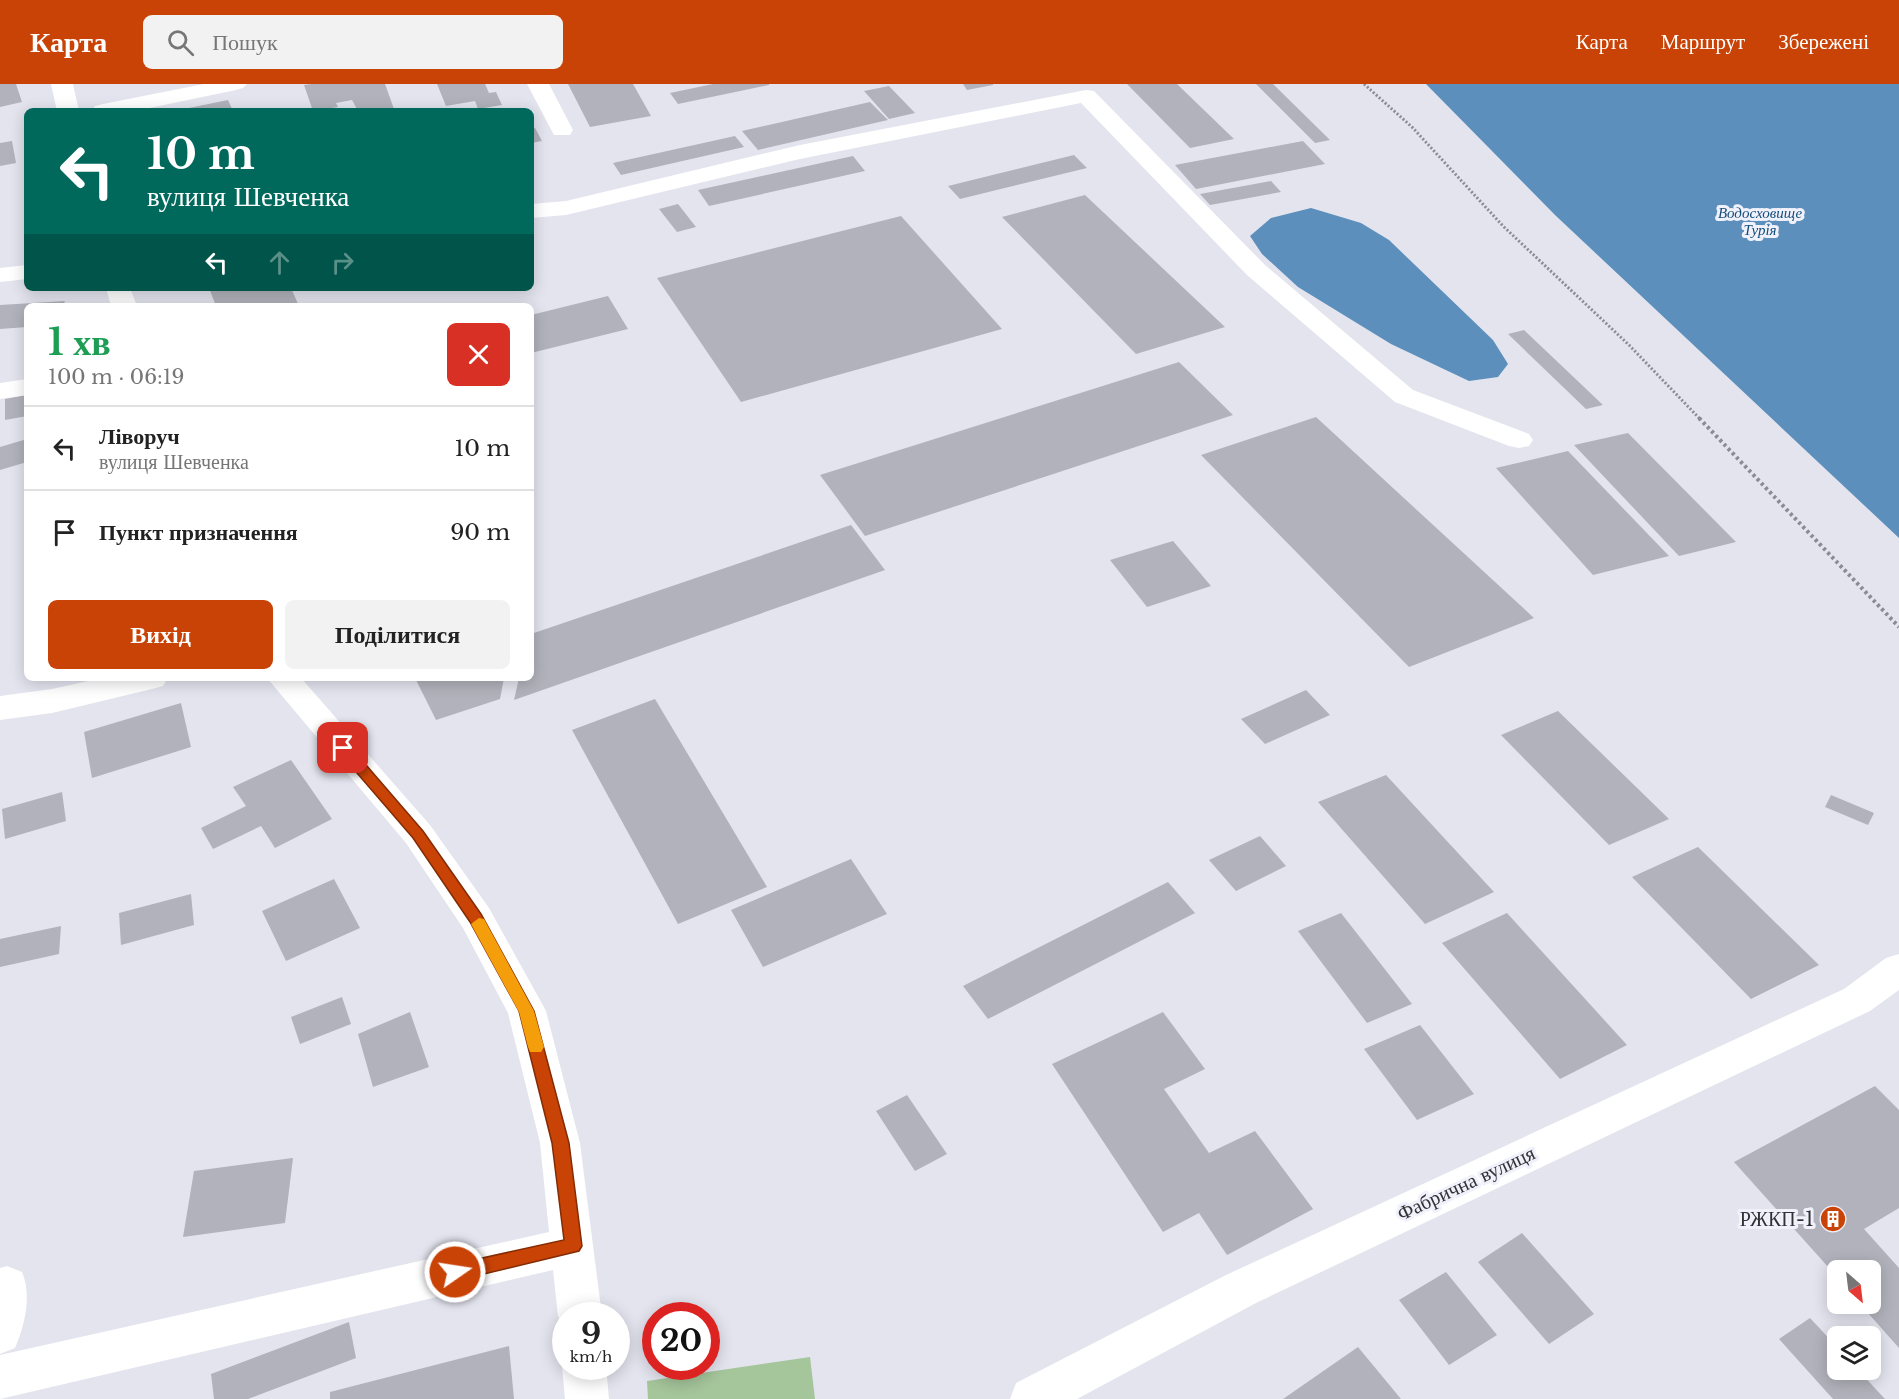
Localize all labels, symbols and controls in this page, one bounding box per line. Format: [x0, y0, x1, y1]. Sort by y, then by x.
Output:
search box [143, 15, 563, 69]
text: Карта [30, 25, 107, 60]
icon: search [164, 26, 197, 59]
text: Пошук [212, 29, 278, 56]
text: Карта [1576, 29, 1628, 55]
text: Маршрут [1661, 29, 1745, 55]
text: Збережені [1778, 29, 1869, 55]
text: 10 m [147, 128, 255, 180]
icon: left [48, 132, 126, 210]
text: вулиця Шевченка [147, 180, 349, 213]
water label: Водосховище Турія [1718, 203, 1802, 239]
icon: left [200, 246, 233, 279]
icon: ahead [263, 246, 296, 279]
icon: right [326, 246, 359, 279]
text: 1 хв [48, 320, 111, 365]
button: close [447, 323, 510, 386]
text: 100 m · 06:19 [48, 365, 184, 389]
text: Ліворуч [99, 423, 180, 450]
icon: left [48, 432, 81, 465]
text: 10 m [455, 435, 510, 462]
text: вулиця Шевченка [99, 450, 249, 474]
icon: arrive [48, 516, 81, 549]
text: Пункт призначення [99, 519, 298, 546]
text: 90 m [450, 519, 510, 546]
button: Вихід [48, 600, 273, 669]
button: Поділитися [285, 600, 510, 669]
pin [317, 722, 368, 773]
icon: arrive [326, 731, 359, 764]
street label: Фабрична вулиця [1393, 1141, 1539, 1225]
building icon: РЖКП-1 [1818, 1204, 1848, 1234]
place label: РЖКП-1 [1740, 1207, 1814, 1231]
position arrow [423, 1240, 487, 1304]
north arrow [1827, 1260, 1881, 1314]
map controls [1827, 1260, 1881, 1380]
speed limit sign: 20 [642, 1302, 720, 1380]
text: 9 [581, 1315, 601, 1352]
button: layers [1827, 1326, 1881, 1380]
text: km/h [570, 1347, 612, 1366]

